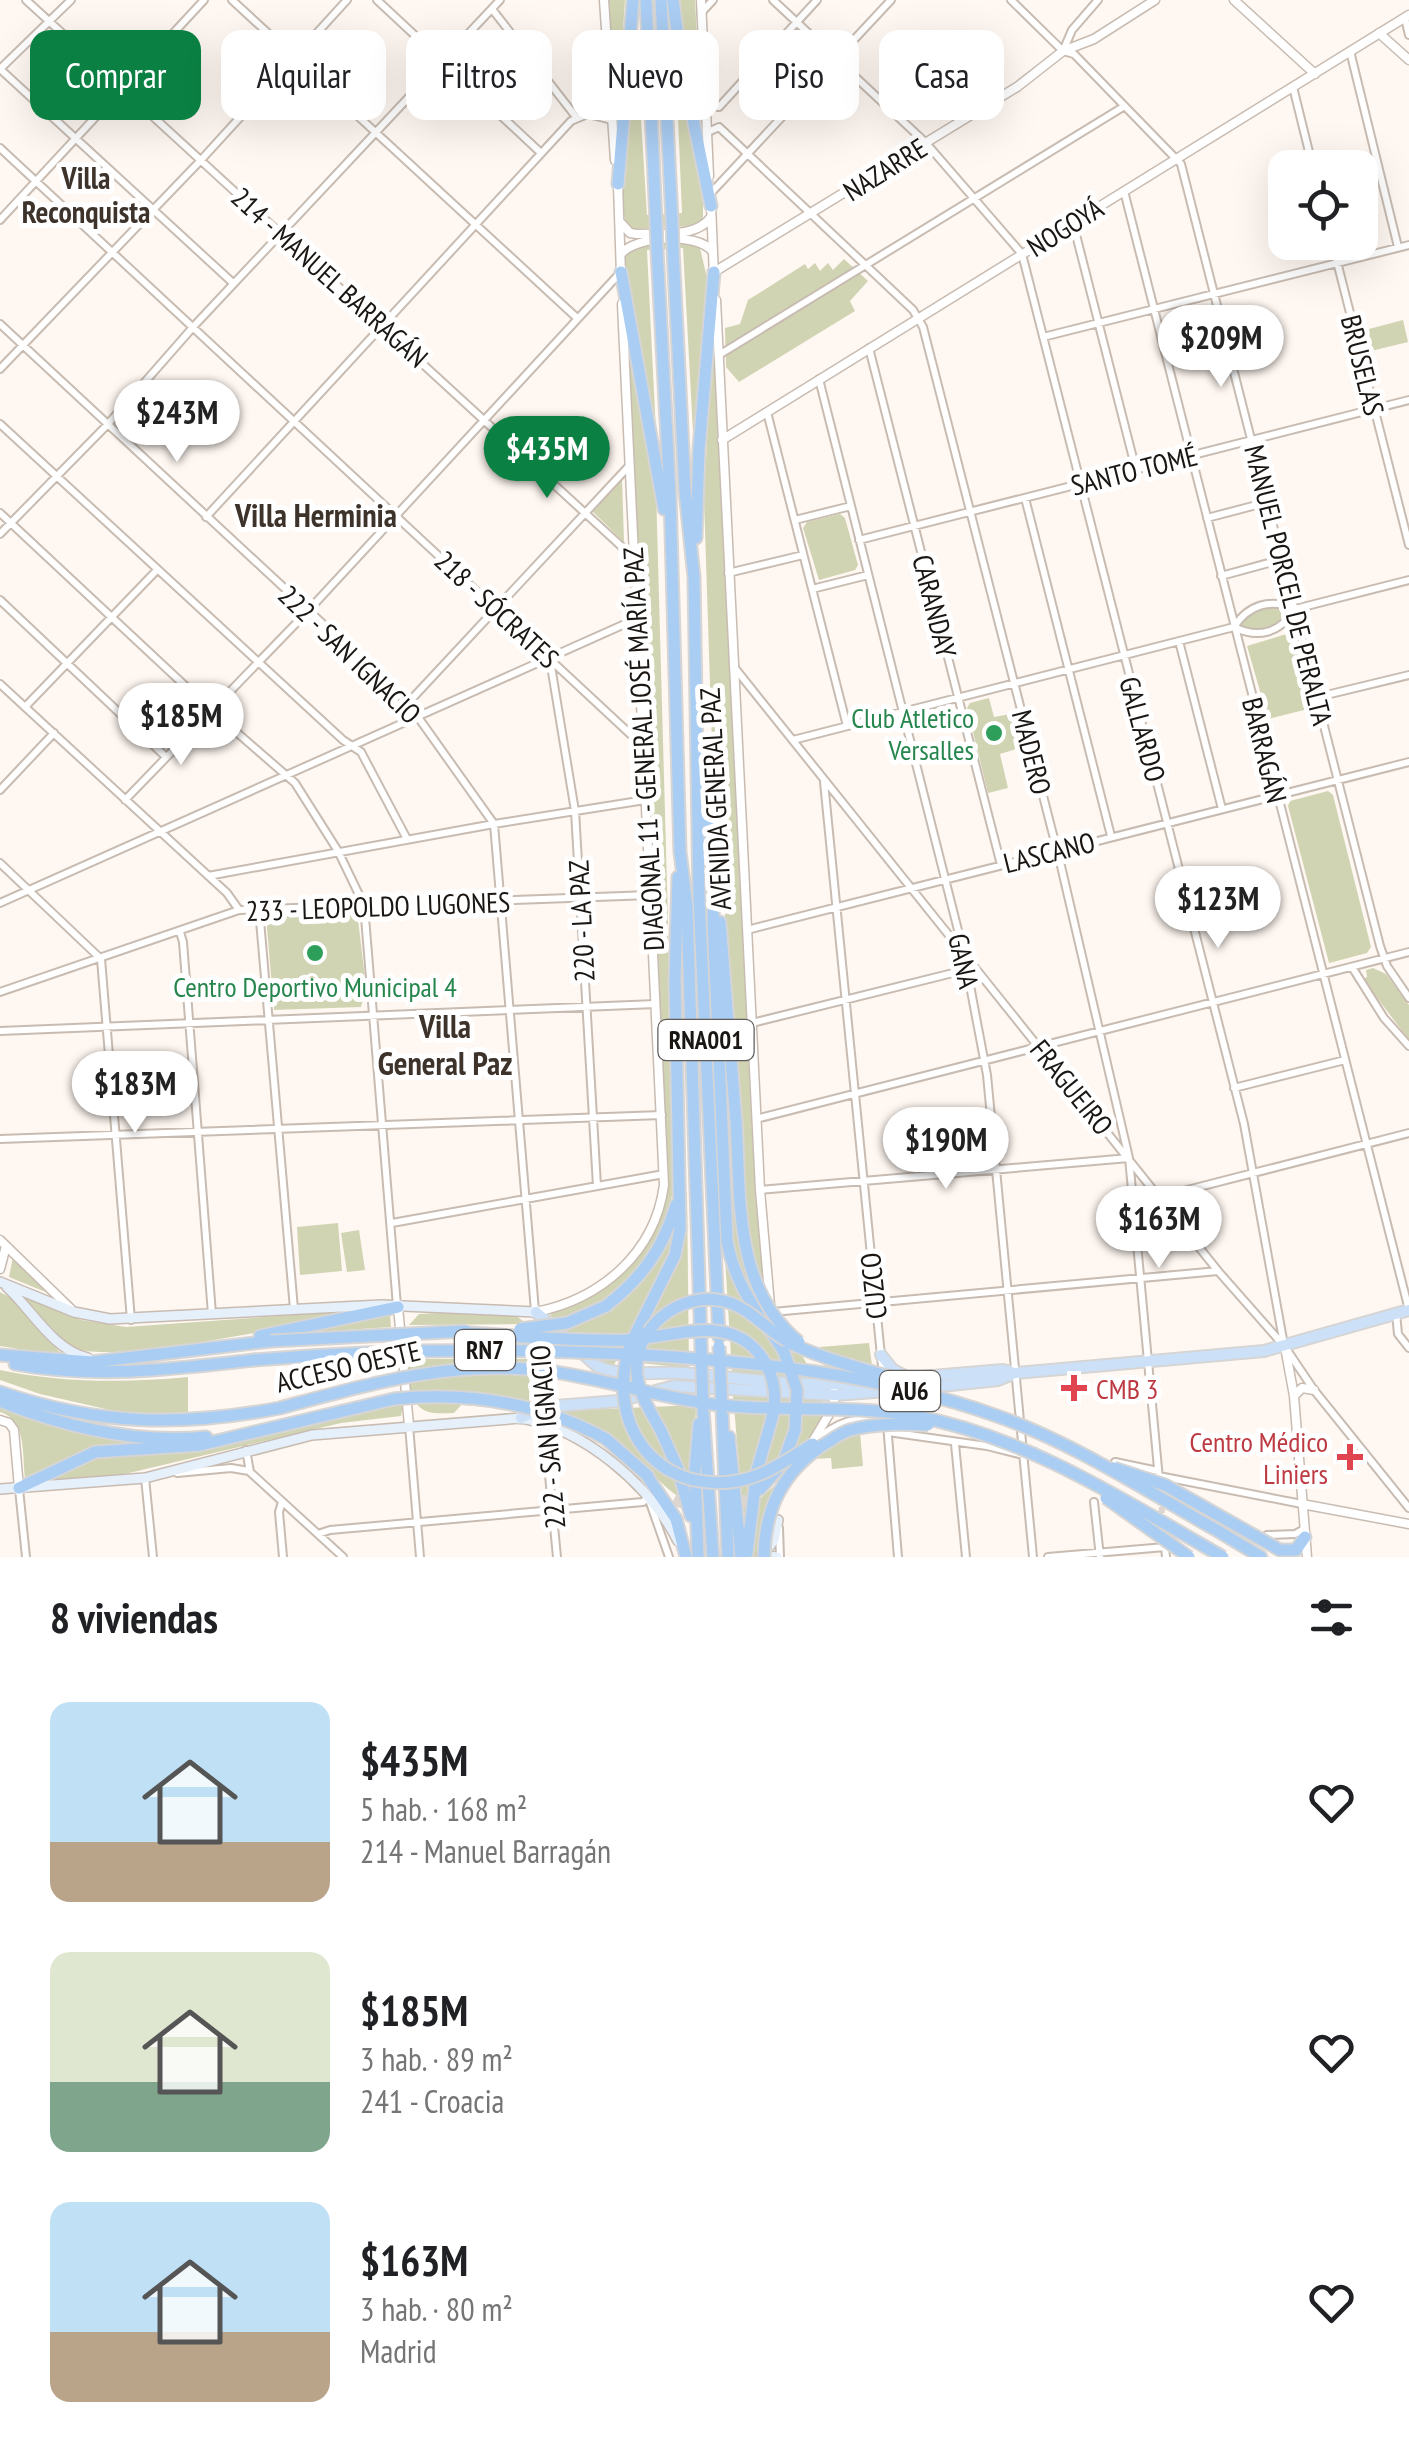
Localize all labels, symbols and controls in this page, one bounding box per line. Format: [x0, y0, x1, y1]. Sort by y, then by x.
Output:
chip: Comprar [30, 30, 201, 120]
chip: Alquilar [221, 30, 386, 120]
chip: Filtros [406, 30, 552, 120]
chip: Nuevo [572, 30, 719, 120]
chip: Piso [739, 30, 859, 120]
chip: Casa [879, 30, 1004, 120]
street label: NAZARRE [836, 129, 934, 209]
map controls [1268, 150, 1378, 260]
button: locate [1268, 150, 1378, 260]
district label: Villa Reconquista [22, 158, 150, 231]
street label: 214 - MANUEL BARRAGÁN [224, 179, 436, 375]
street label: NOGOYÁ [1020, 189, 1111, 265]
pin: $209M [1151, 305, 1291, 390]
street label: BRUSELAS [1333, 311, 1393, 419]
text: $209M [1180, 316, 1262, 358]
pin: $243M [107, 380, 247, 465]
text: $243M [136, 391, 218, 433]
pin: $435M [477, 416, 617, 501]
text: $435M [506, 427, 588, 469]
street label: SANTO TOMÉ [1067, 436, 1201, 504]
street label: MANUEL PORCEL DE PERALTA [1236, 441, 1342, 730]
district label: Villa Herminia [234, 494, 397, 536]
street label: 218 - SÓCRATES [427, 542, 567, 676]
street label: DIAGONAL 11 - GENERAL JOSÉ MARÍA PAZ [614, 546, 672, 952]
street label: CARANDAY [904, 551, 966, 662]
street label: 222 - SAN IGNACIO [271, 577, 429, 731]
street label: GALLARDO [1111, 672, 1175, 786]
pin: $185M [111, 683, 251, 768]
street label: AVENIDA GENERAL PAZ [691, 687, 739, 911]
street label: BARRAGÁN [1234, 693, 1296, 807]
text: $185M [140, 694, 222, 736]
place label: Club Atletico Versalles [851, 699, 974, 768]
street label: MADERO [1004, 706, 1060, 798]
marker: Club Atletico Versalles [983, 722, 1005, 744]
street label: LASCANO [999, 823, 1099, 881]
street label: 220 - LA PAZ [559, 859, 603, 983]
pin: $123M [1148, 866, 1288, 951]
text: $123M [1177, 877, 1259, 919]
street label: 233 - LEOPOLDO LUGONES [245, 883, 511, 929]
street label: GANA [940, 930, 988, 993]
marker: Centro Deportivo Municipal 4 [304, 942, 326, 964]
place label: Centro Deportivo Municipal 4 [173, 968, 457, 1005]
district label: Villa General Paz [378, 1005, 512, 1084]
road number: RNA001 [658, 1020, 754, 1060]
street label: FRAGUEIRO [1022, 1032, 1122, 1142]
pin: $183M [65, 1051, 205, 1136]
text: $183M [94, 1062, 176, 1104]
pin: $190M [876, 1107, 1016, 1192]
text: $190M [905, 1118, 987, 1160]
pin: $163M [1089, 1186, 1229, 1271]
text: $163M [1118, 1197, 1200, 1239]
street label: CUZCO [851, 1251, 895, 1321]
road number: RN7 [455, 1330, 515, 1370]
street label: ACCESO OESTE [272, 1331, 424, 1401]
street label: 222 - SAN IGNACIO [521, 1343, 573, 1531]
place label: CMB 3 [1096, 1370, 1158, 1407]
road number: AU6 [880, 1371, 940, 1411]
marker: CMB 3 [1061, 1375, 1087, 1401]
place label: Centro Médico Liniers [1190, 1423, 1328, 1492]
marker: Centro Médico Liniers [1337, 1444, 1363, 1470]
text: 8 viviendas [50, 1590, 218, 1645]
icon: filters [1304, 1590, 1359, 1645]
text: $435M [360, 1733, 468, 1788]
icon: home [130, 1742, 250, 1862]
icon: heart [1304, 1775, 1359, 1830]
text: 5 hab. · 168 m² [360, 1788, 527, 1830]
text: 214 - Manuel Barragán [360, 1830, 611, 1872]
text: $185M [360, 1983, 468, 2038]
icon: home [130, 1992, 250, 2112]
icon: heart [1304, 2025, 1359, 2080]
text: 3 hab. · 89 m² [360, 2038, 513, 2080]
text: 241 - Croacia [360, 2080, 504, 2122]
text: $163M [360, 2233, 468, 2288]
icon: home [130, 2242, 250, 2362]
icon: heart [1304, 2275, 1359, 2330]
text: 3 hab. · 80 m² [360, 2288, 513, 2330]
text: Madrid [360, 2330, 437, 2372]

